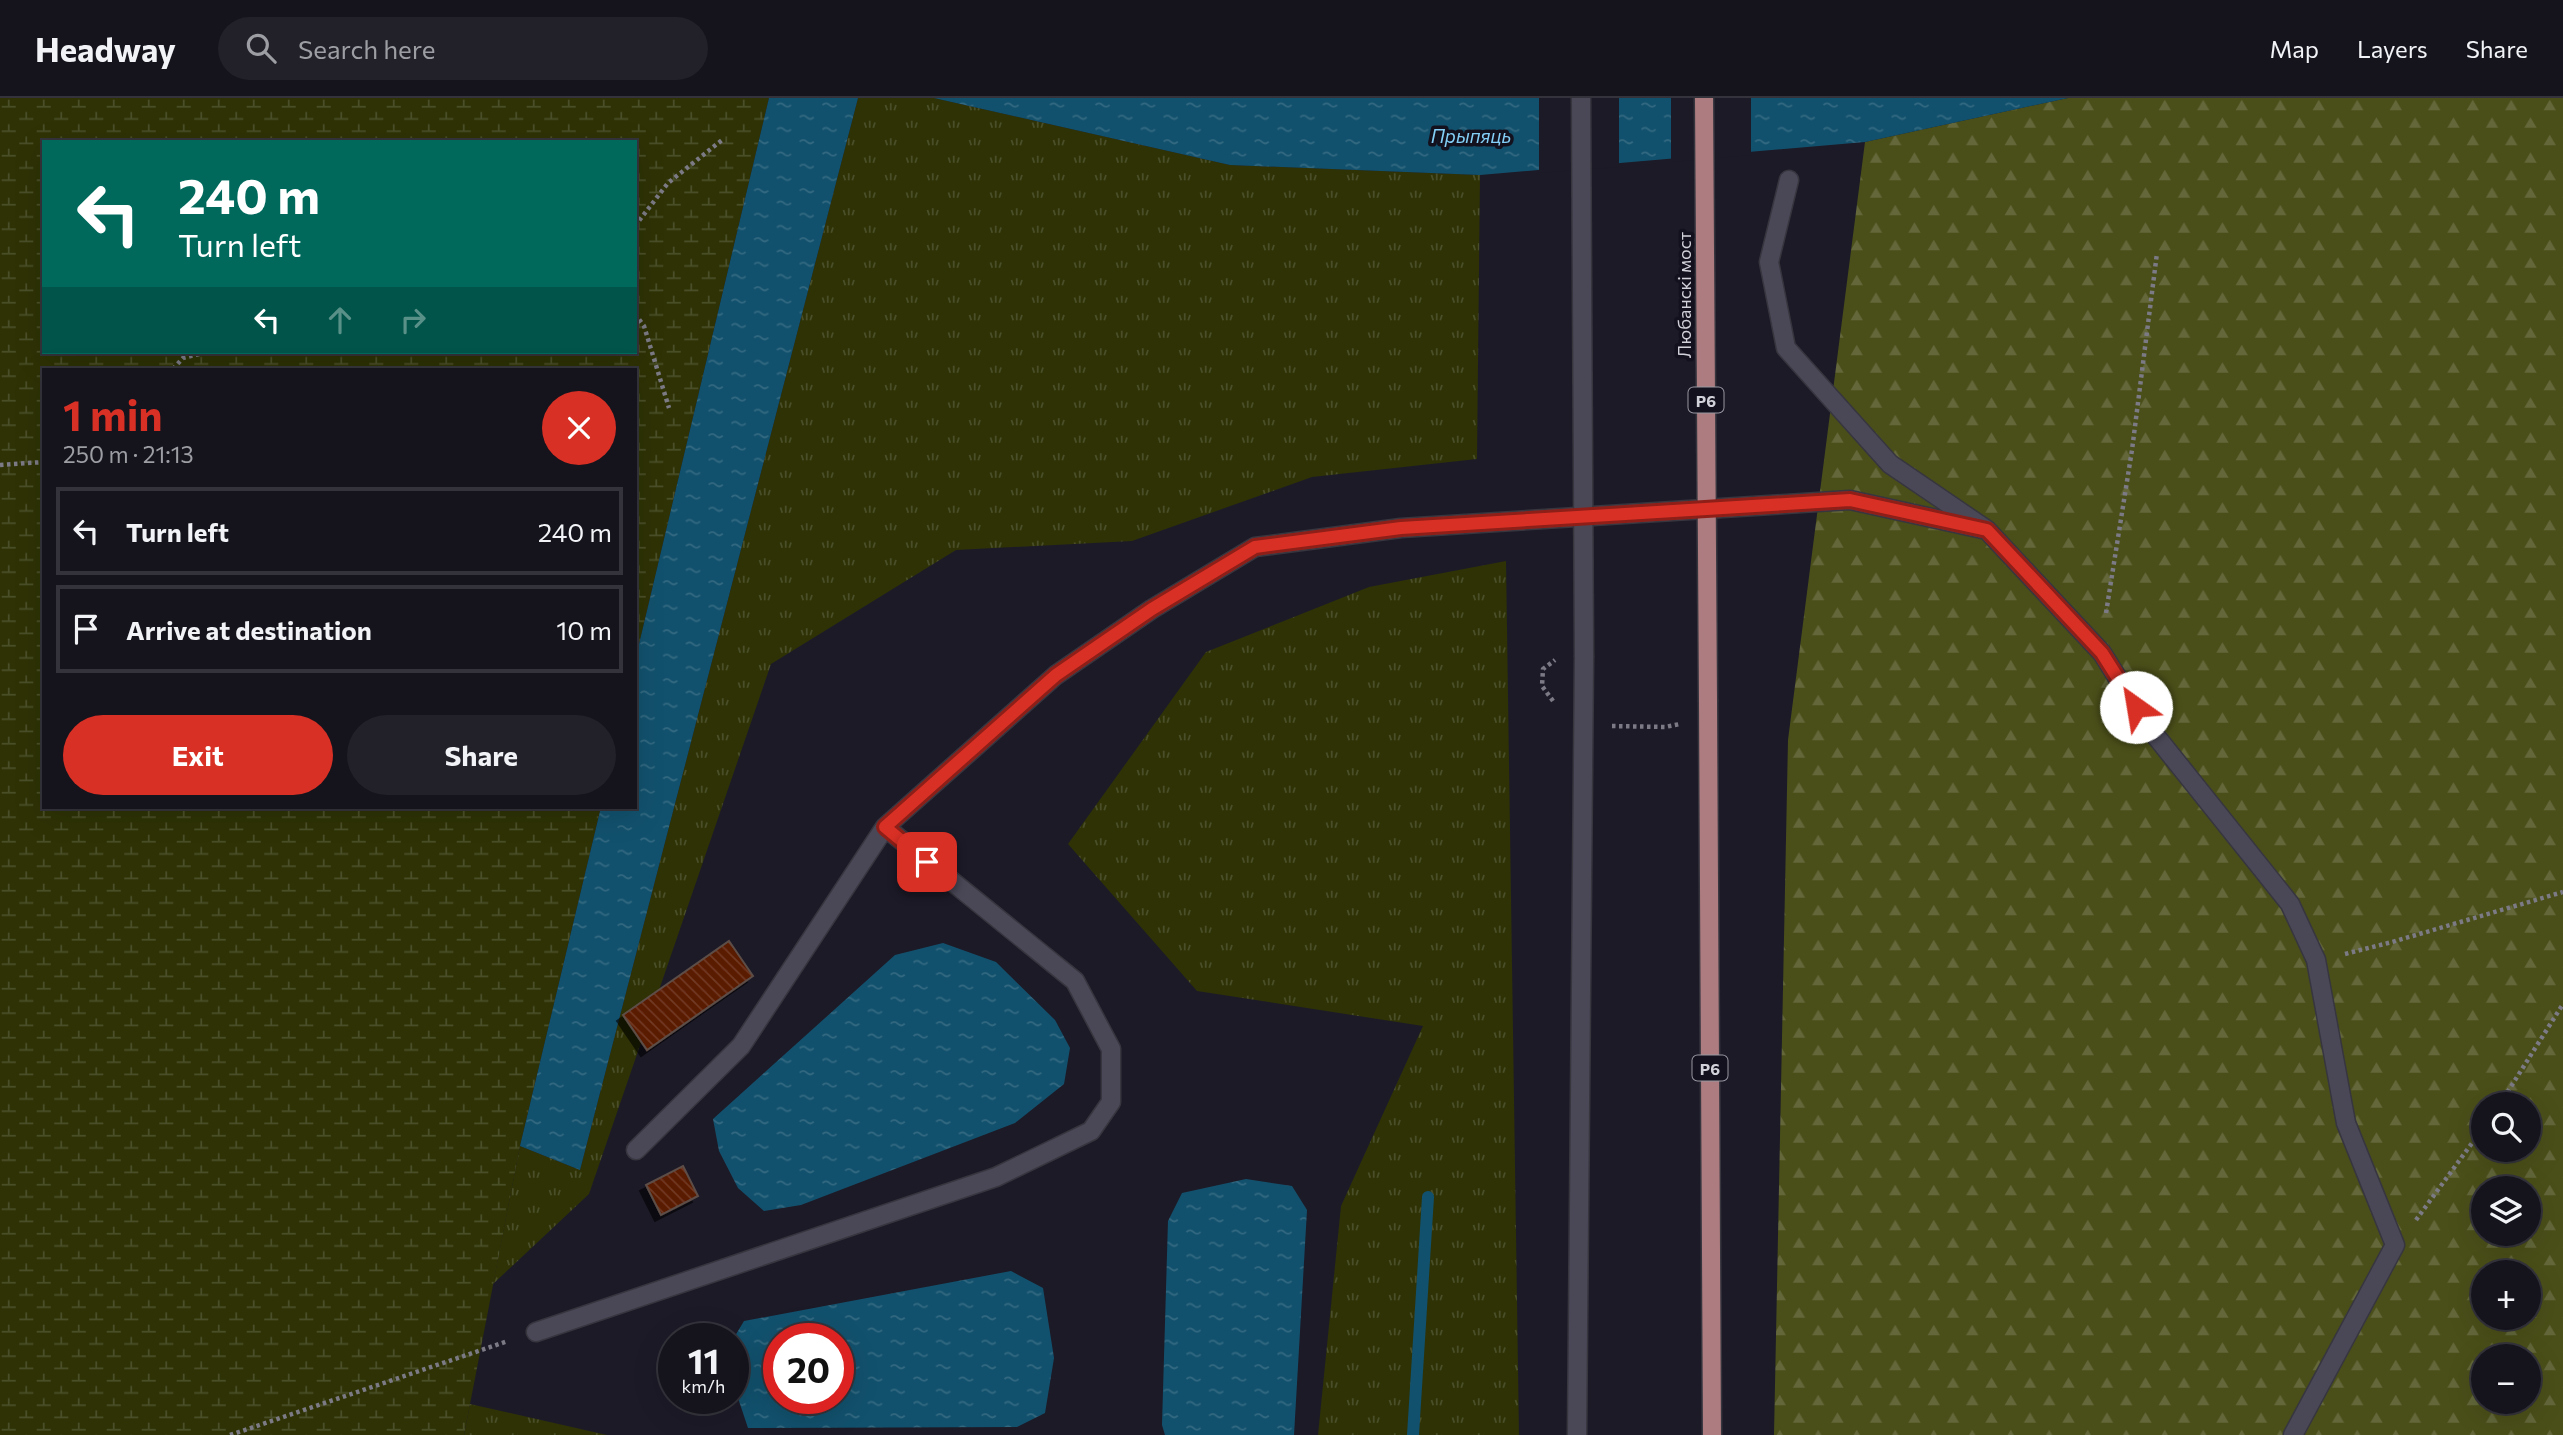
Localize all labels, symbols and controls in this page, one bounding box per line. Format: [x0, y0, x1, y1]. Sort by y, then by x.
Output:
search box [218, 17, 708, 80]
text: Headway [35, 28, 176, 69]
icon: search [242, 29, 280, 67]
text: Search here [298, 33, 436, 64]
text: Map [2270, 34, 2319, 63]
text: Layers [2357, 34, 2428, 63]
text: Share [2466, 34, 2528, 63]
water label: Прыпяць [1431, 124, 1511, 147]
text: 240 m [178, 164, 320, 224]
icon: left [63, 168, 154, 259]
text: Turn left [178, 224, 302, 264]
street label: Любанскі мост [1673, 231, 1695, 358]
icon: left [248, 301, 286, 339]
icon: ahead [321, 301, 359, 339]
icon: right [394, 301, 432, 339]
text: 1 min [63, 388, 163, 440]
road number: Р6 [1688, 388, 1724, 412]
button: close [542, 391, 616, 465]
text: 250 m · 21:13 [63, 440, 194, 468]
icon: left [67, 512, 105, 550]
text: Turn left [126, 516, 229, 547]
text: 240 m [538, 516, 612, 547]
icon: arrive [67, 610, 105, 648]
text: Arrive at destination [126, 614, 372, 645]
text: 10 m [556, 614, 612, 645]
position arrow [2099, 670, 2173, 744]
button: Exit [63, 715, 333, 795]
button: Share [347, 715, 616, 795]
pin [897, 832, 957, 892]
icon: arrive [908, 843, 946, 881]
road number: Р6 [1692, 1056, 1728, 1080]
map controls [2471, 1092, 2541, 1414]
button: search [2471, 1092, 2541, 1162]
button: layers [2471, 1176, 2541, 1246]
button: + [2471, 1260, 2541, 1330]
speed limit sign: 20 [763, 1323, 854, 1414]
text: 11 [688, 1338, 719, 1381]
button: − [2471, 1344, 2541, 1414]
text: km/h [682, 1375, 725, 1397]

